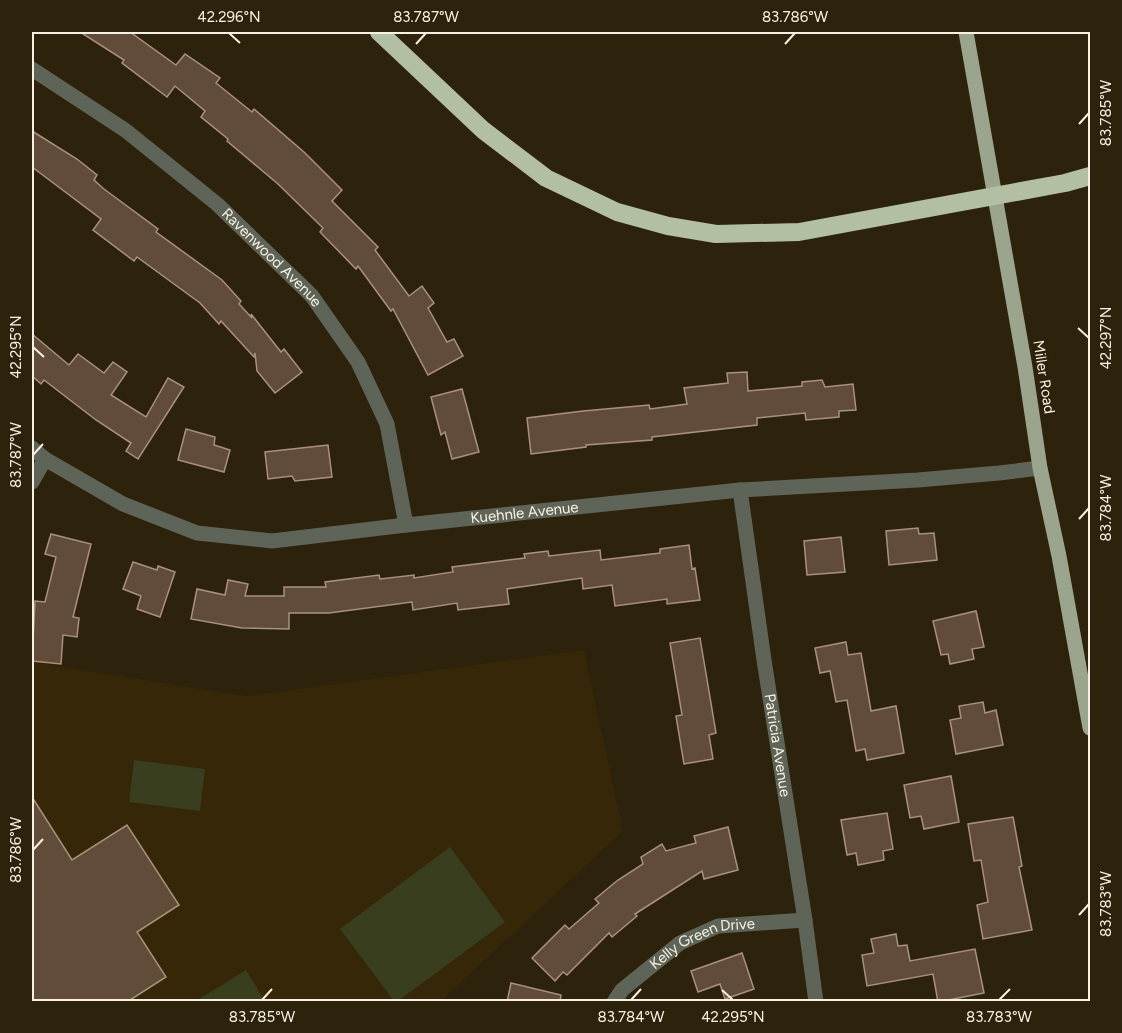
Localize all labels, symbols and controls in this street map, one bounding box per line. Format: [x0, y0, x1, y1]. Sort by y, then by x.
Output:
text: 42.296°N [197, 8, 261, 26]
text: 83.787°W [393, 8, 459, 26]
text: 83.786°W [762, 8, 829, 26]
text: 83.785°W [1097, 79, 1115, 146]
street label: Ravenwood Avenue [218, 205, 326, 310]
text: 42.297°N [1097, 307, 1115, 369]
text: 42.295°N [7, 315, 25, 379]
street label: Miller Road [1029, 339, 1059, 415]
text: 83.787°W [7, 422, 25, 488]
text: 83.784°W [1097, 474, 1115, 542]
street label: Kuehnle Avenue [470, 498, 579, 527]
street label: Patricia Avenue [760, 692, 794, 798]
text: 83.786°W [7, 816, 25, 883]
text: 83.783°W [1097, 870, 1115, 937]
street label: Kelly Green Drive [646, 914, 755, 973]
text: 83.785°W [229, 1008, 296, 1026]
text: 83.784°W [597, 1008, 665, 1026]
text: 42.295°N [701, 1008, 765, 1026]
text: 83.783°W [966, 1008, 1033, 1026]

